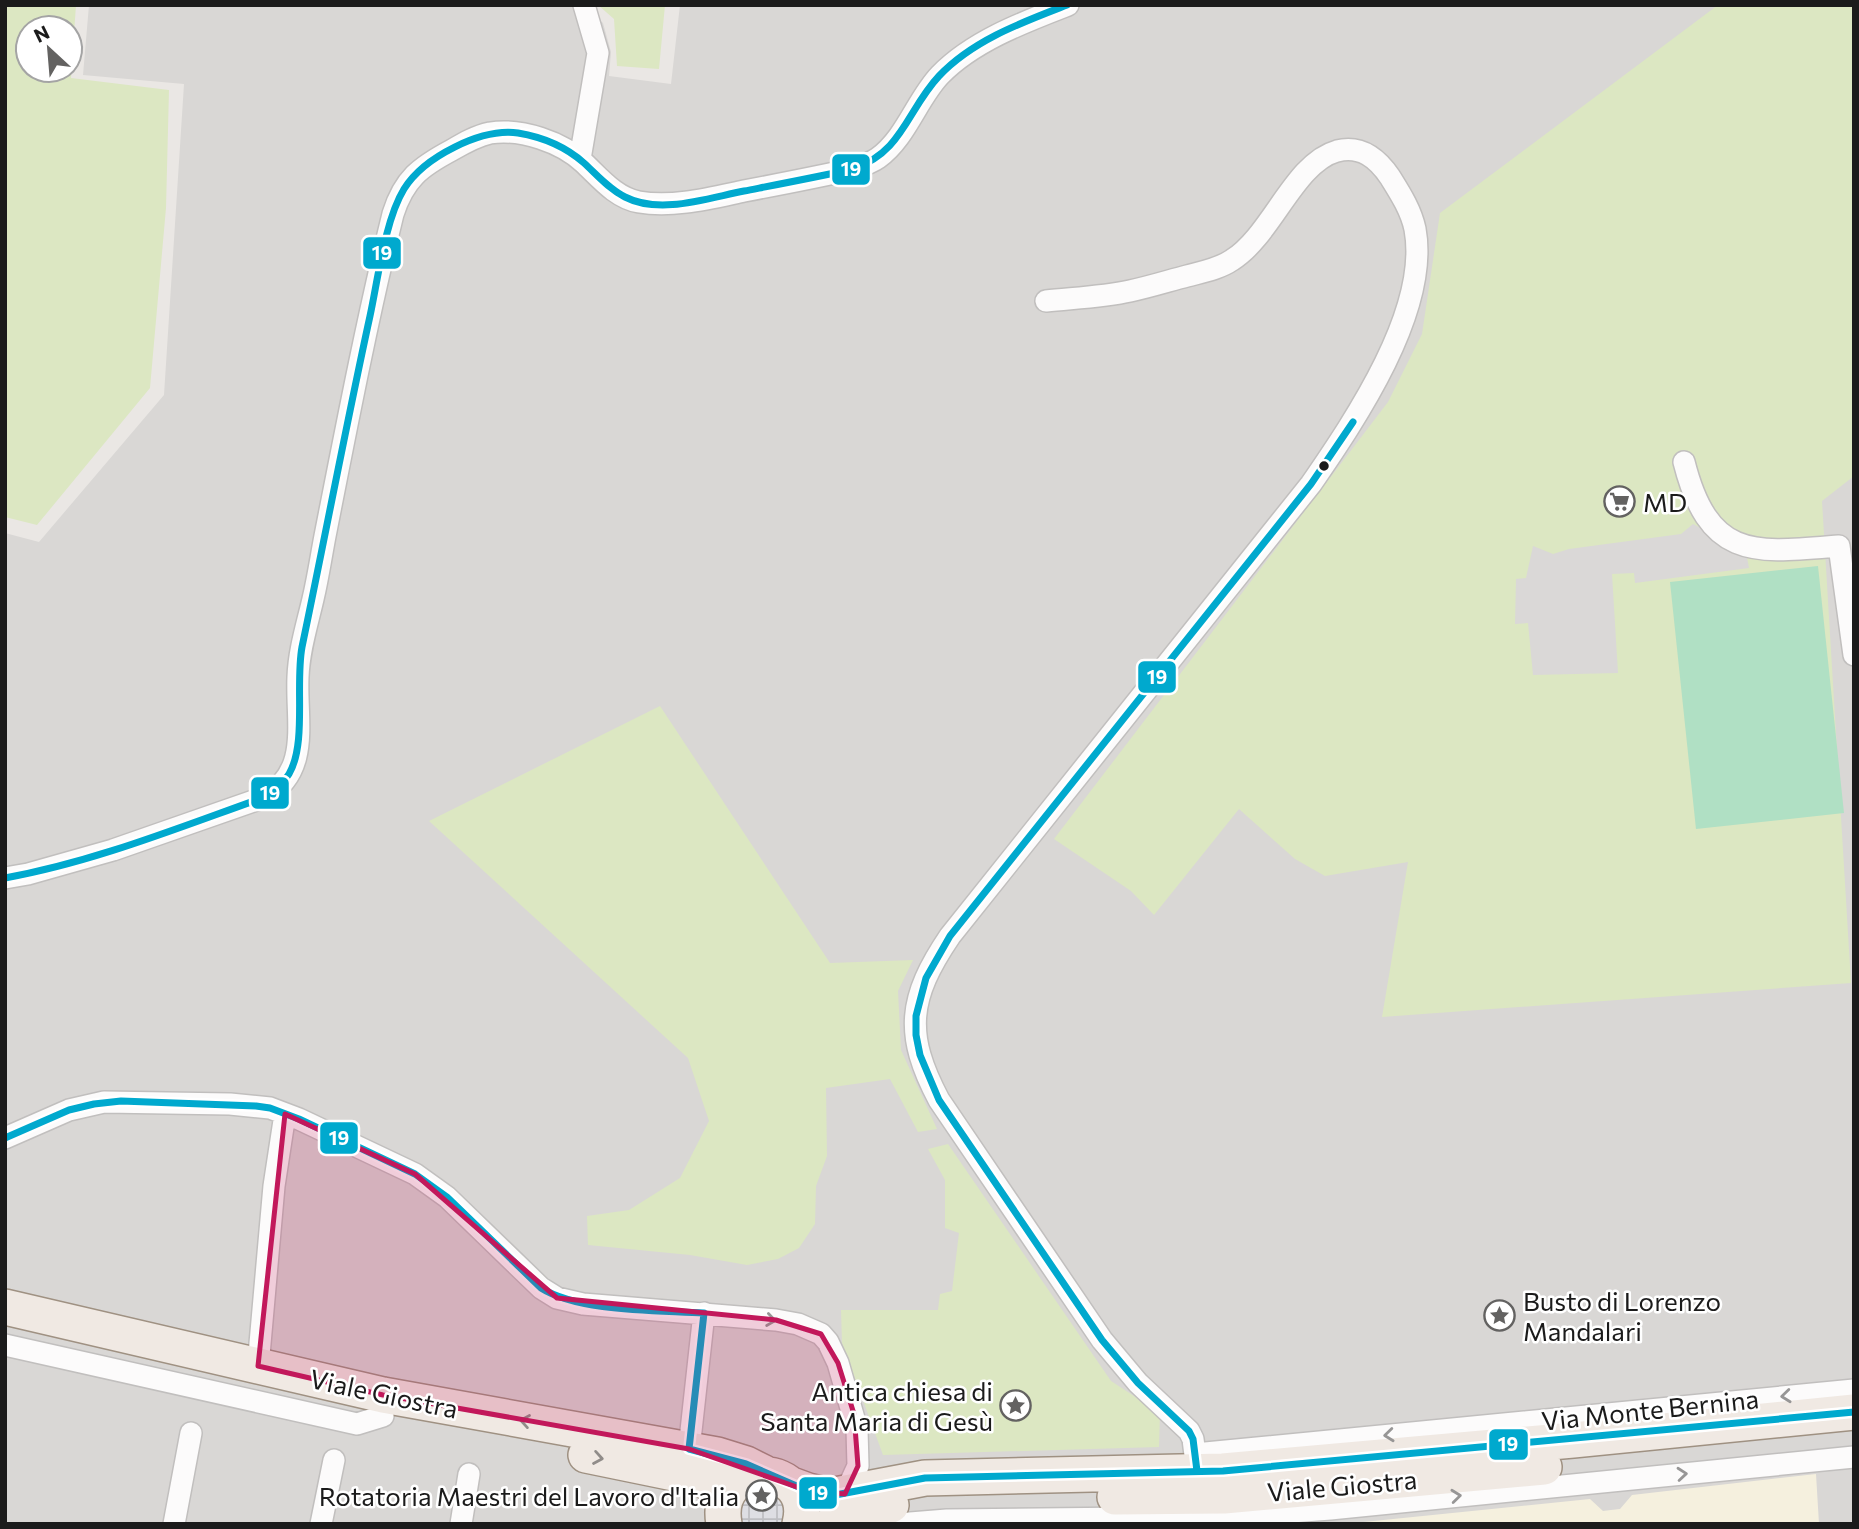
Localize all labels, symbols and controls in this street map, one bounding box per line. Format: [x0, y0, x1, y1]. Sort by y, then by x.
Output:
north arrow [14, 14, 84, 84]
text: N [30, 20, 53, 47]
line badge: 19 [831, 153, 871, 186]
text: 19 [841, 157, 861, 180]
line badge: 19 [362, 236, 402, 270]
text: 19 [372, 241, 392, 264]
unlabelled marker [1317, 459, 1331, 473]
supermarket icon: MD [1603, 484, 1637, 518]
place label: MD [1643, 486, 1687, 517]
line badge: 19 [1137, 660, 1177, 694]
text: 19 [1147, 665, 1167, 688]
line badge: 19 [250, 776, 290, 810]
text: 19 [260, 781, 280, 804]
line badge: 19 [319, 1121, 359, 1155]
text: 19 [329, 1126, 349, 1149]
place label: Busto di Lorenzo Mandalari [1523, 1285, 1721, 1346]
place icon: Busto di Lorenzo Mandalari [1483, 1298, 1517, 1332]
one-way arrow [766, 1312, 777, 1327]
street label: Viale Giostra [307, 1362, 461, 1424]
place label: Antica chiesa di Santa Maria di Gesù [760, 1375, 993, 1436]
street label: Via Monte Bernina [1540, 1382, 1760, 1436]
place icon: Antica chiesa di Santa Maria di Gesù [999, 1388, 1033, 1422]
one-way arrow [1780, 1388, 1791, 1403]
one-way arrow [519, 1414, 531, 1429]
one-way arrow [1383, 1427, 1394, 1442]
line badge: 19 [1488, 1428, 1529, 1461]
text: 19 [1498, 1432, 1518, 1455]
one-way arrow [592, 1449, 604, 1464]
street label: Viale Giostra [1266, 1463, 1418, 1507]
one-way arrow [1676, 1466, 1688, 1481]
line badge: 19 [798, 1476, 838, 1510]
place icon: Rotatoria Maestri del Lavoro d'Italia [745, 1478, 779, 1512]
place label: Rotatoria Maestri del Lavoro d'Italia [319, 1480, 739, 1511]
text: 19 [808, 1481, 828, 1504]
one-way arrow [1450, 1489, 1461, 1504]

